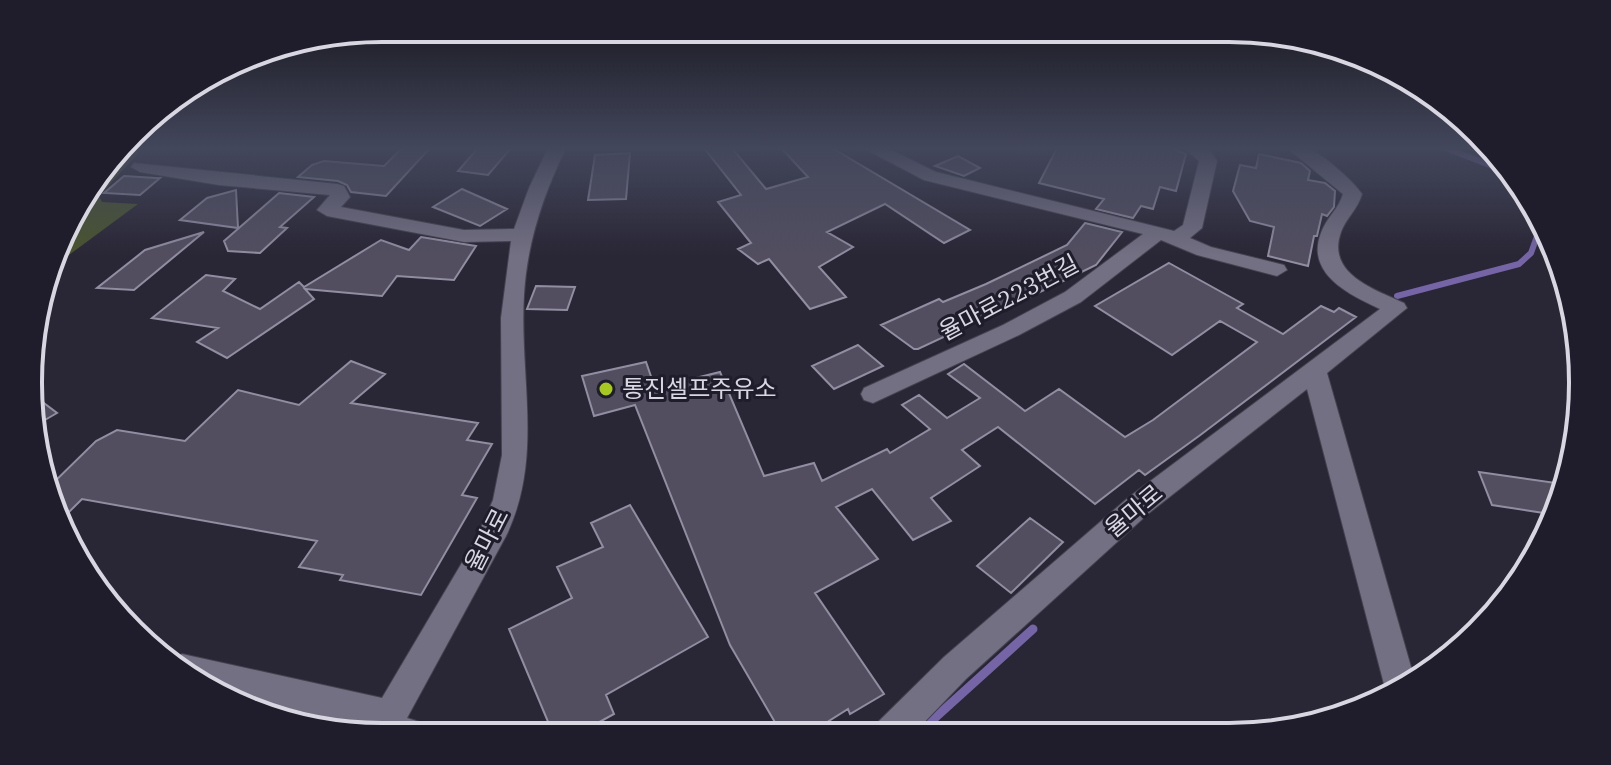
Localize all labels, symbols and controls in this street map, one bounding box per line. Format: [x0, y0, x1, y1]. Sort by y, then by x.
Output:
street label: 율마로223번길 [933, 247, 1084, 347]
place label: 통진셀프주유소 [622, 372, 777, 404]
marker: 통진셀프주유소 [597, 380, 615, 398]
street label: 율마로 [1098, 477, 1169, 544]
street label: 율마로 [457, 503, 515, 576]

